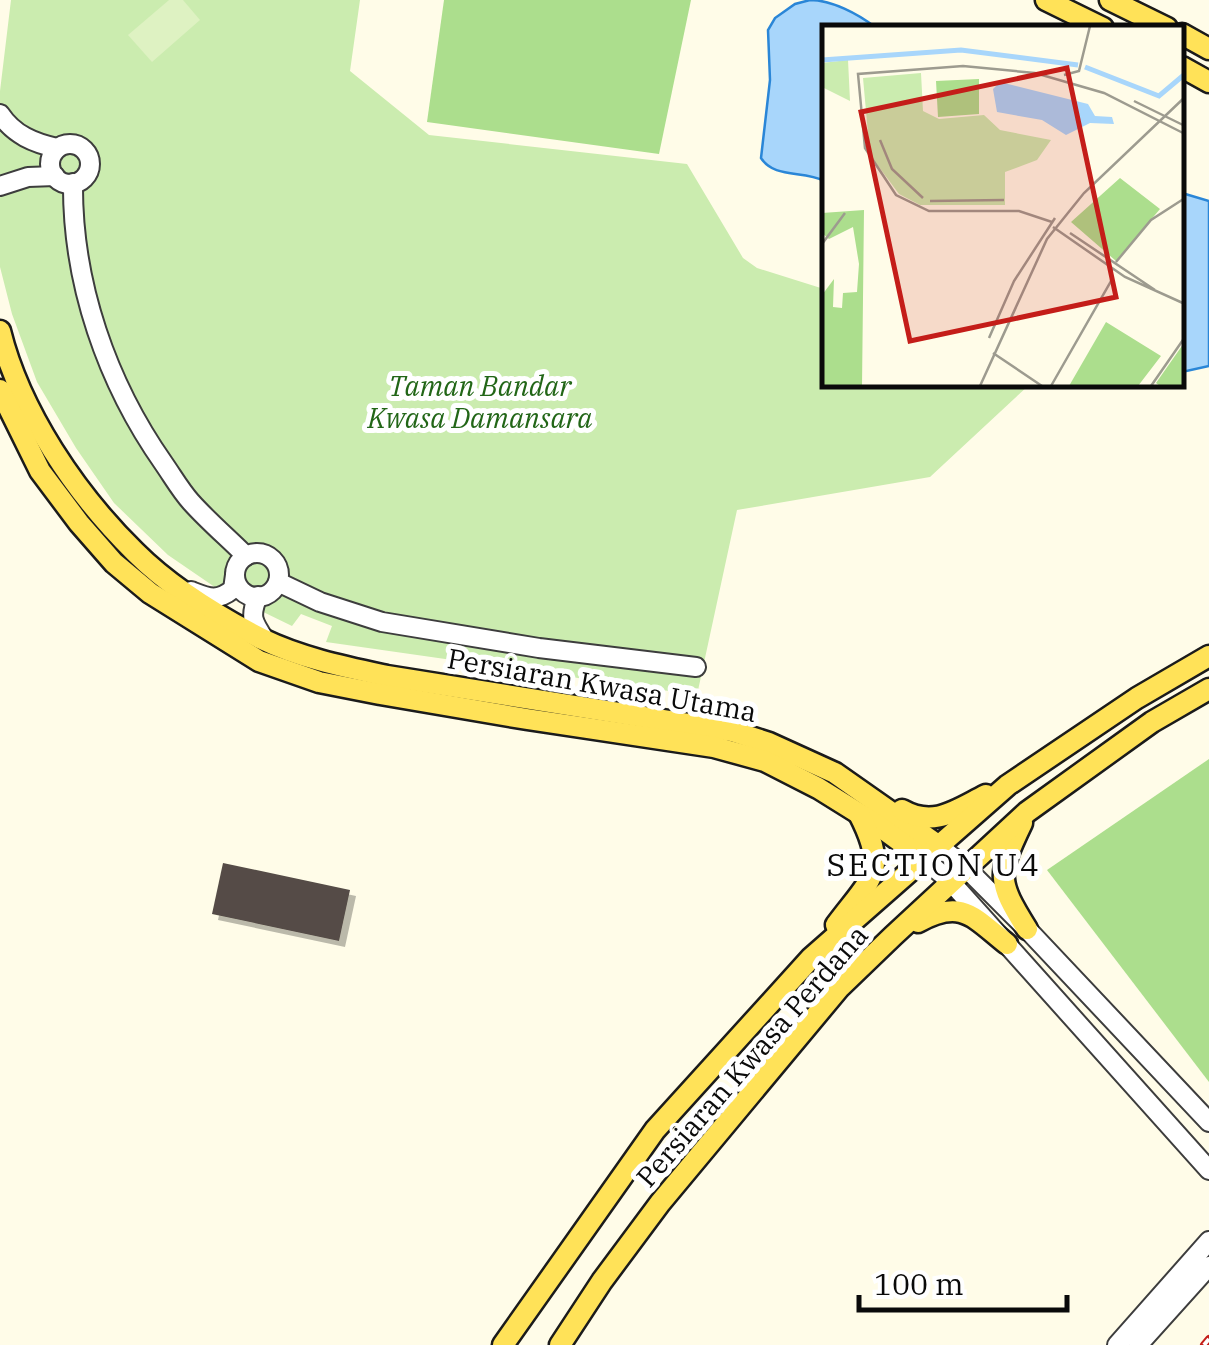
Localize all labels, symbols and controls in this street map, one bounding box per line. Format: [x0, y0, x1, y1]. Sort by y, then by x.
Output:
inset map [822, 25, 1184, 388]
park label: Taman Bandar Kwasa Damansara [366, 367, 593, 436]
street label: Persiaran Kwasa Utama [445, 639, 760, 730]
district label: SECTION U4 [827, 843, 1042, 885]
street label: Persiaran Kwasa Perdana [628, 917, 876, 1194]
scale bar [859, 1250, 1066, 1312]
text: 100 m [874, 1264, 964, 1303]

